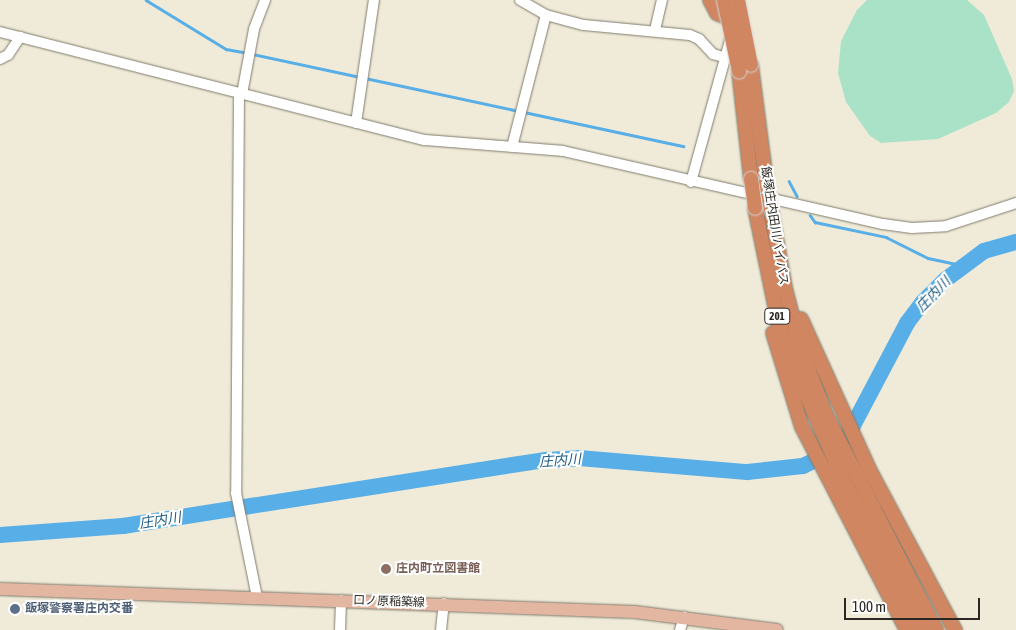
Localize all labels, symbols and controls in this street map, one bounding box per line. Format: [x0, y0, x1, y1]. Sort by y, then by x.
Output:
street label: 飯塚庄内田川バイパス [758, 166, 790, 286]
water label: 庄内川 [912, 273, 954, 315]
road number: 201 [763, 308, 791, 324]
water label: 庄内川 [538, 450, 582, 470]
water label: 庄内川 [138, 508, 182, 532]
place label: 庄内町立図書館 [396, 562, 480, 576]
marker: 庄内町立図書館 [380, 563, 392, 575]
scale bar [846, 588, 982, 620]
street label: 口ノ原稲築線 [353, 594, 425, 610]
text: 100 m [852, 598, 886, 615]
place label: 飯塚警察署庄内交番 [25, 602, 133, 616]
marker: 飯塚警察署庄内交番 [9, 603, 21, 615]

